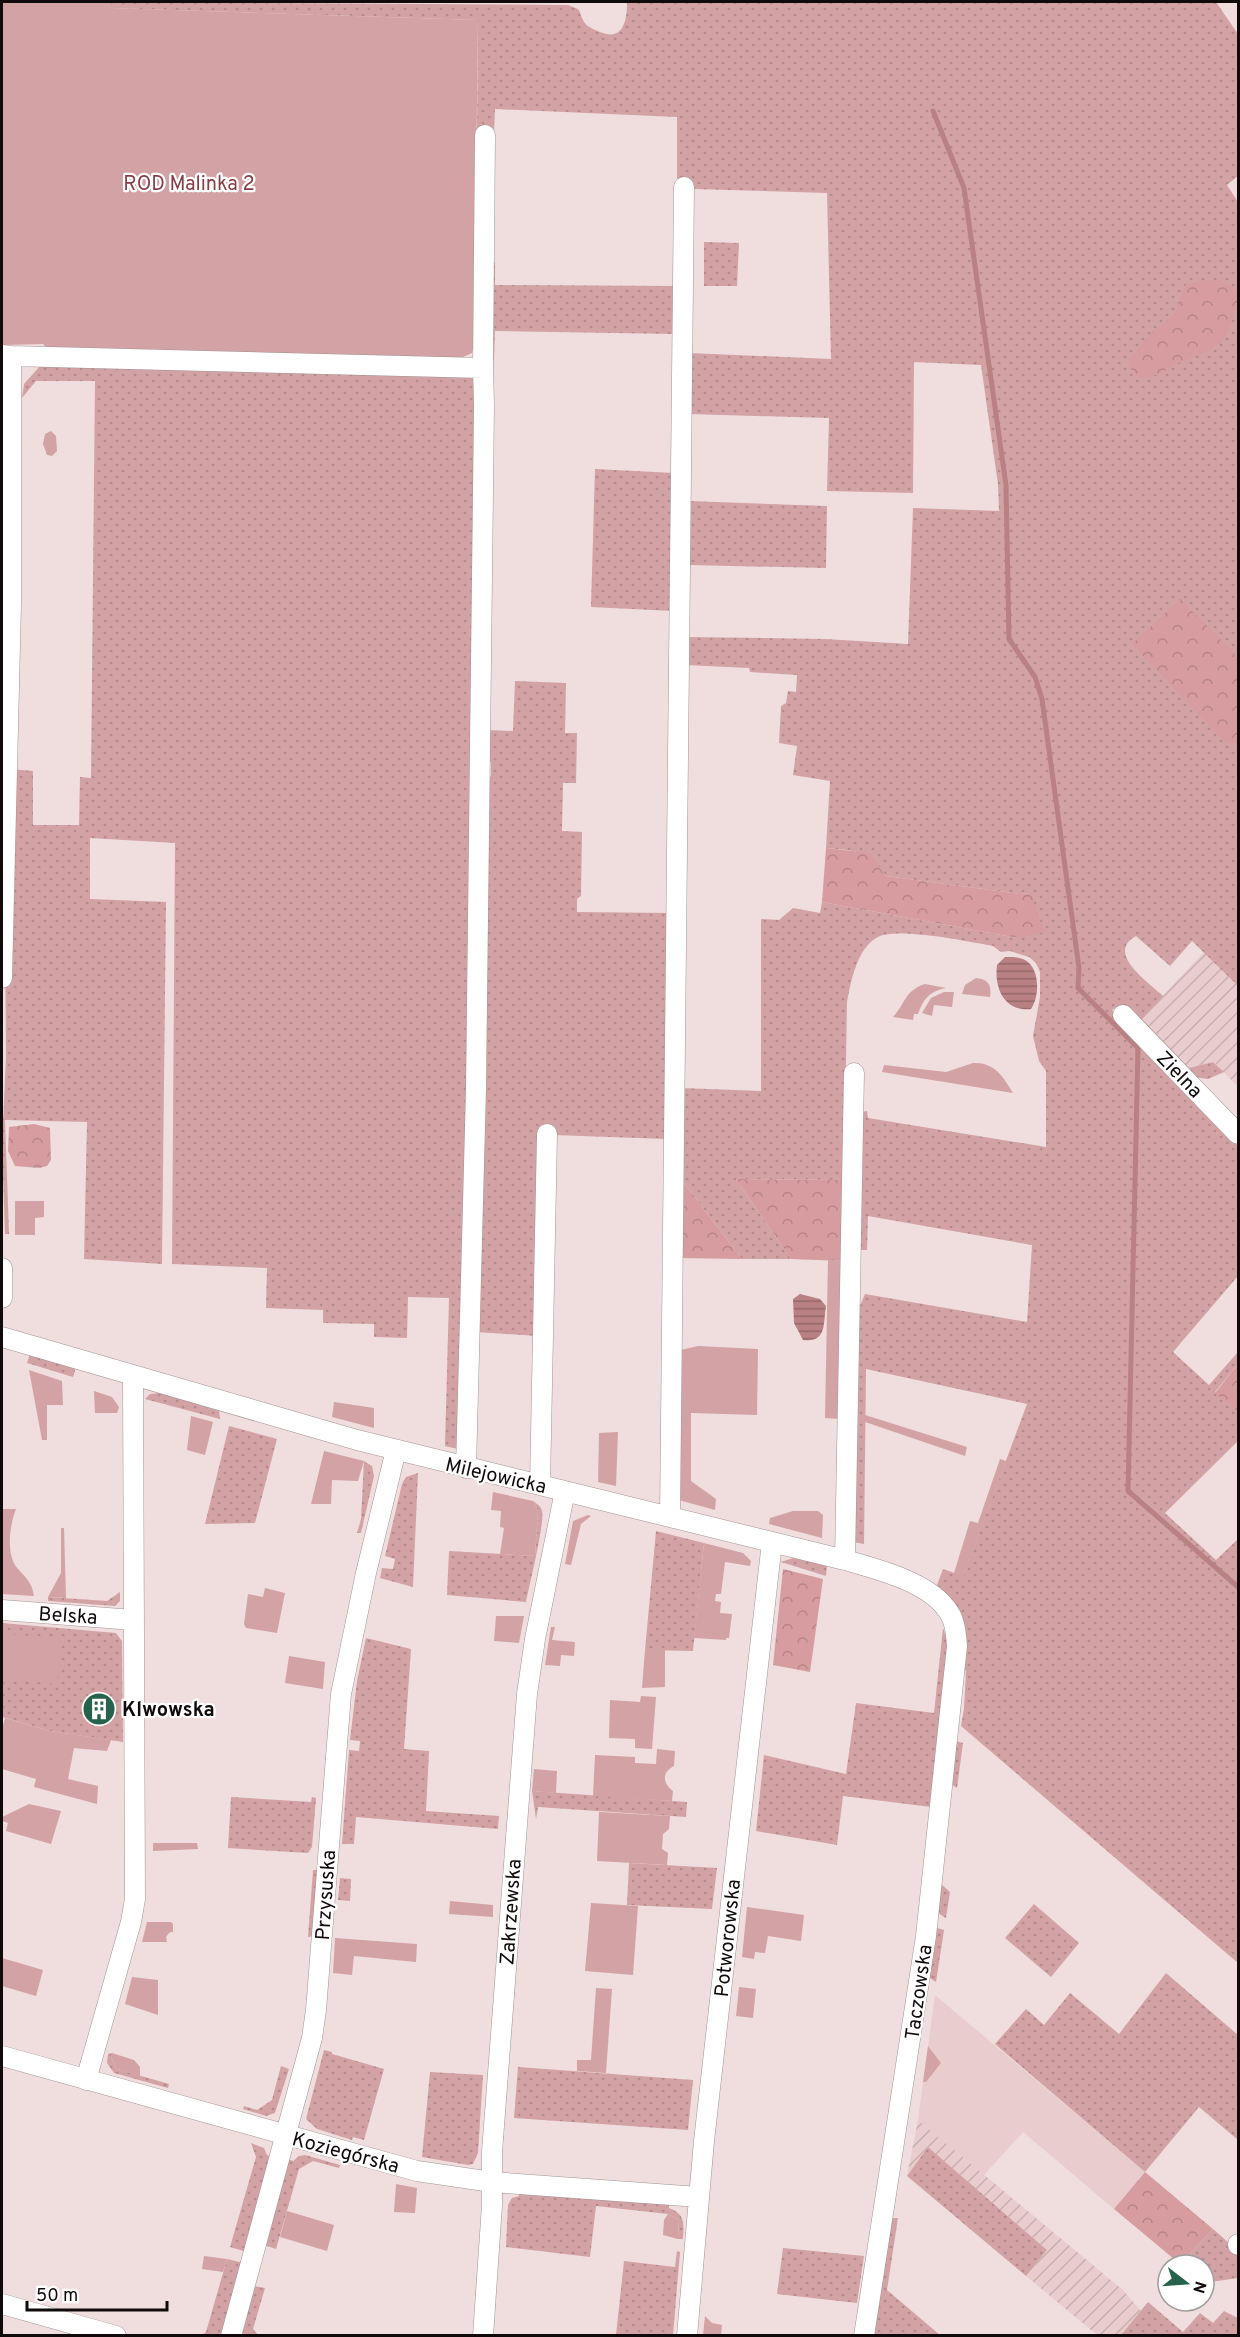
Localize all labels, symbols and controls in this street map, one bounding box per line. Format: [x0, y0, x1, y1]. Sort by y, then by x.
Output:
park label: ROD Malinka 2 [123, 172, 255, 198]
street label: Zielna [1150, 1046, 1207, 1105]
street label: Milejowicka [442, 1453, 549, 1501]
street label: Belska [37, 1602, 98, 1632]
building icon: Klwowska [81, 1691, 117, 1727]
place label: Klwowska [122, 1698, 215, 1724]
street label: Przysuska [311, 1849, 343, 1941]
street label: Zakrzewska [495, 1858, 529, 1966]
street label: Potworowska [710, 1878, 748, 1998]
street label: Taczowska [900, 1943, 940, 2042]
street label: Koziegórska [289, 2127, 402, 2181]
north arrow [1156, 2253, 1216, 2313]
scale bar [27, 2274, 166, 2312]
text: N [1187, 2278, 1210, 2295]
text: 50 m [36, 2285, 78, 2308]

